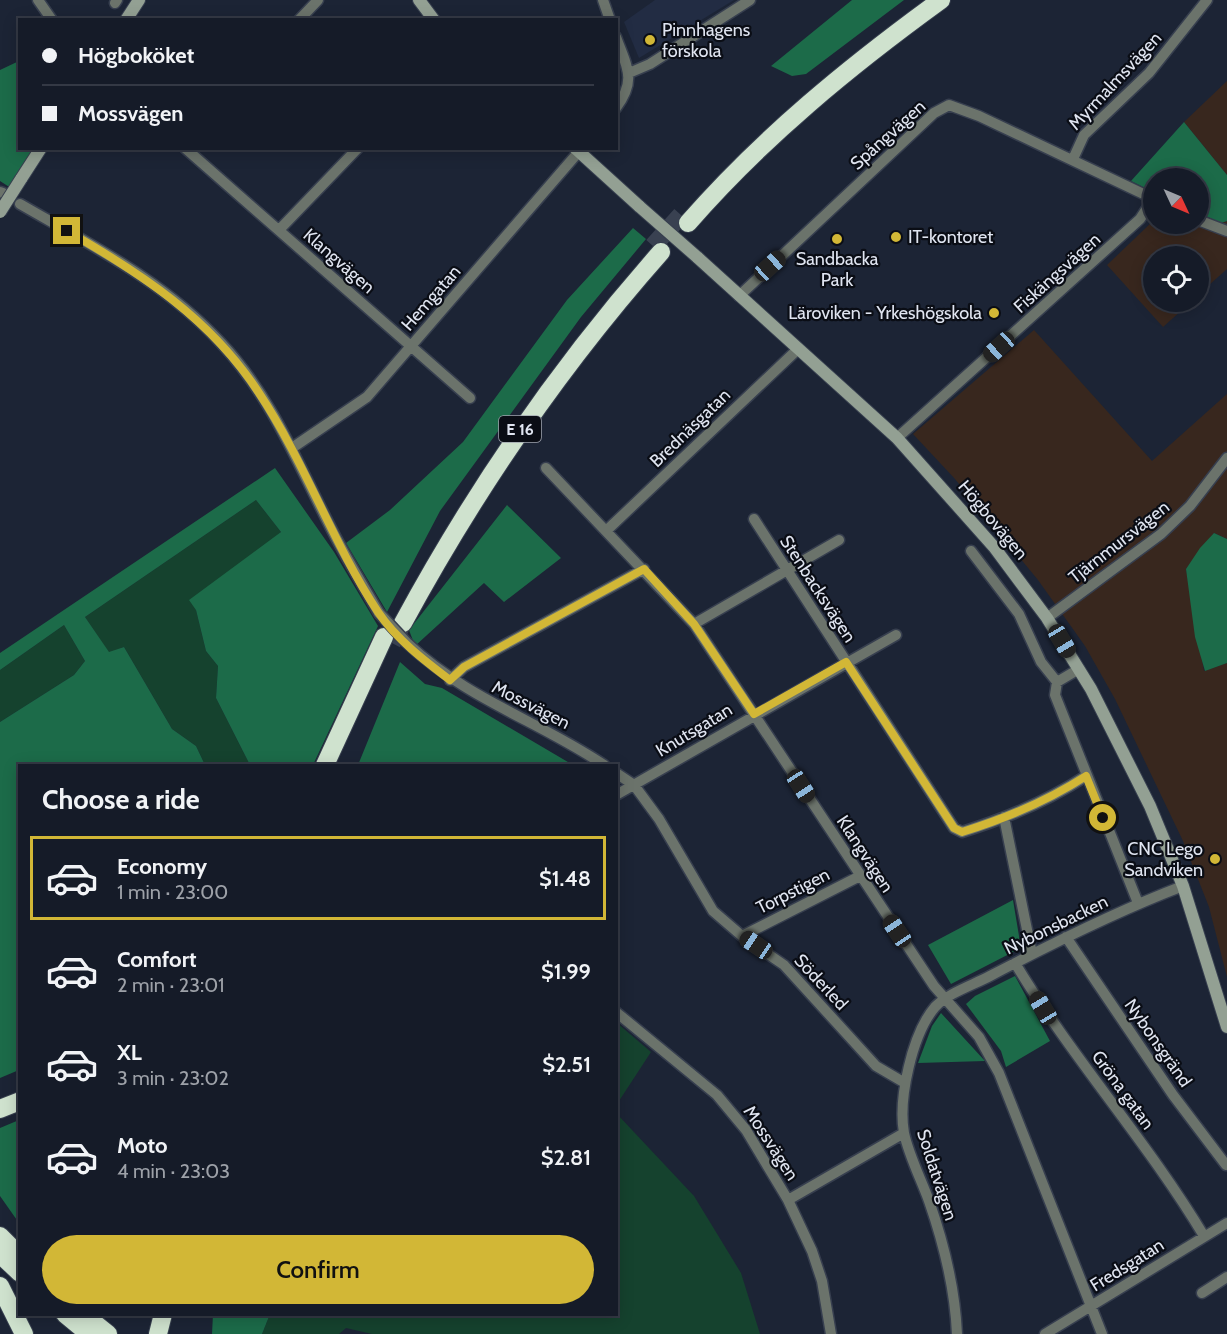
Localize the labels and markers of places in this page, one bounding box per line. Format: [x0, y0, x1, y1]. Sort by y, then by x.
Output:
place label: Pinnhagens förskola [662, 19, 750, 62]
marker: Pinnhagens förskola [643, 33, 657, 47]
place label: IT-kontoret [908, 226, 993, 248]
marker: IT-kontoret [889, 230, 903, 244]
marker: Sandbacka Park [830, 232, 844, 246]
place label: Sandbacka Park [796, 248, 879, 291]
place label: Läroviken - Yrkeshögskola [788, 302, 982, 324]
marker: Läroviken - Yrkeshögskola [987, 306, 1001, 320]
place label: CNC Lego Sandviken [1124, 838, 1203, 881]
marker: CNC Lego Sandviken [1208, 852, 1222, 866]

